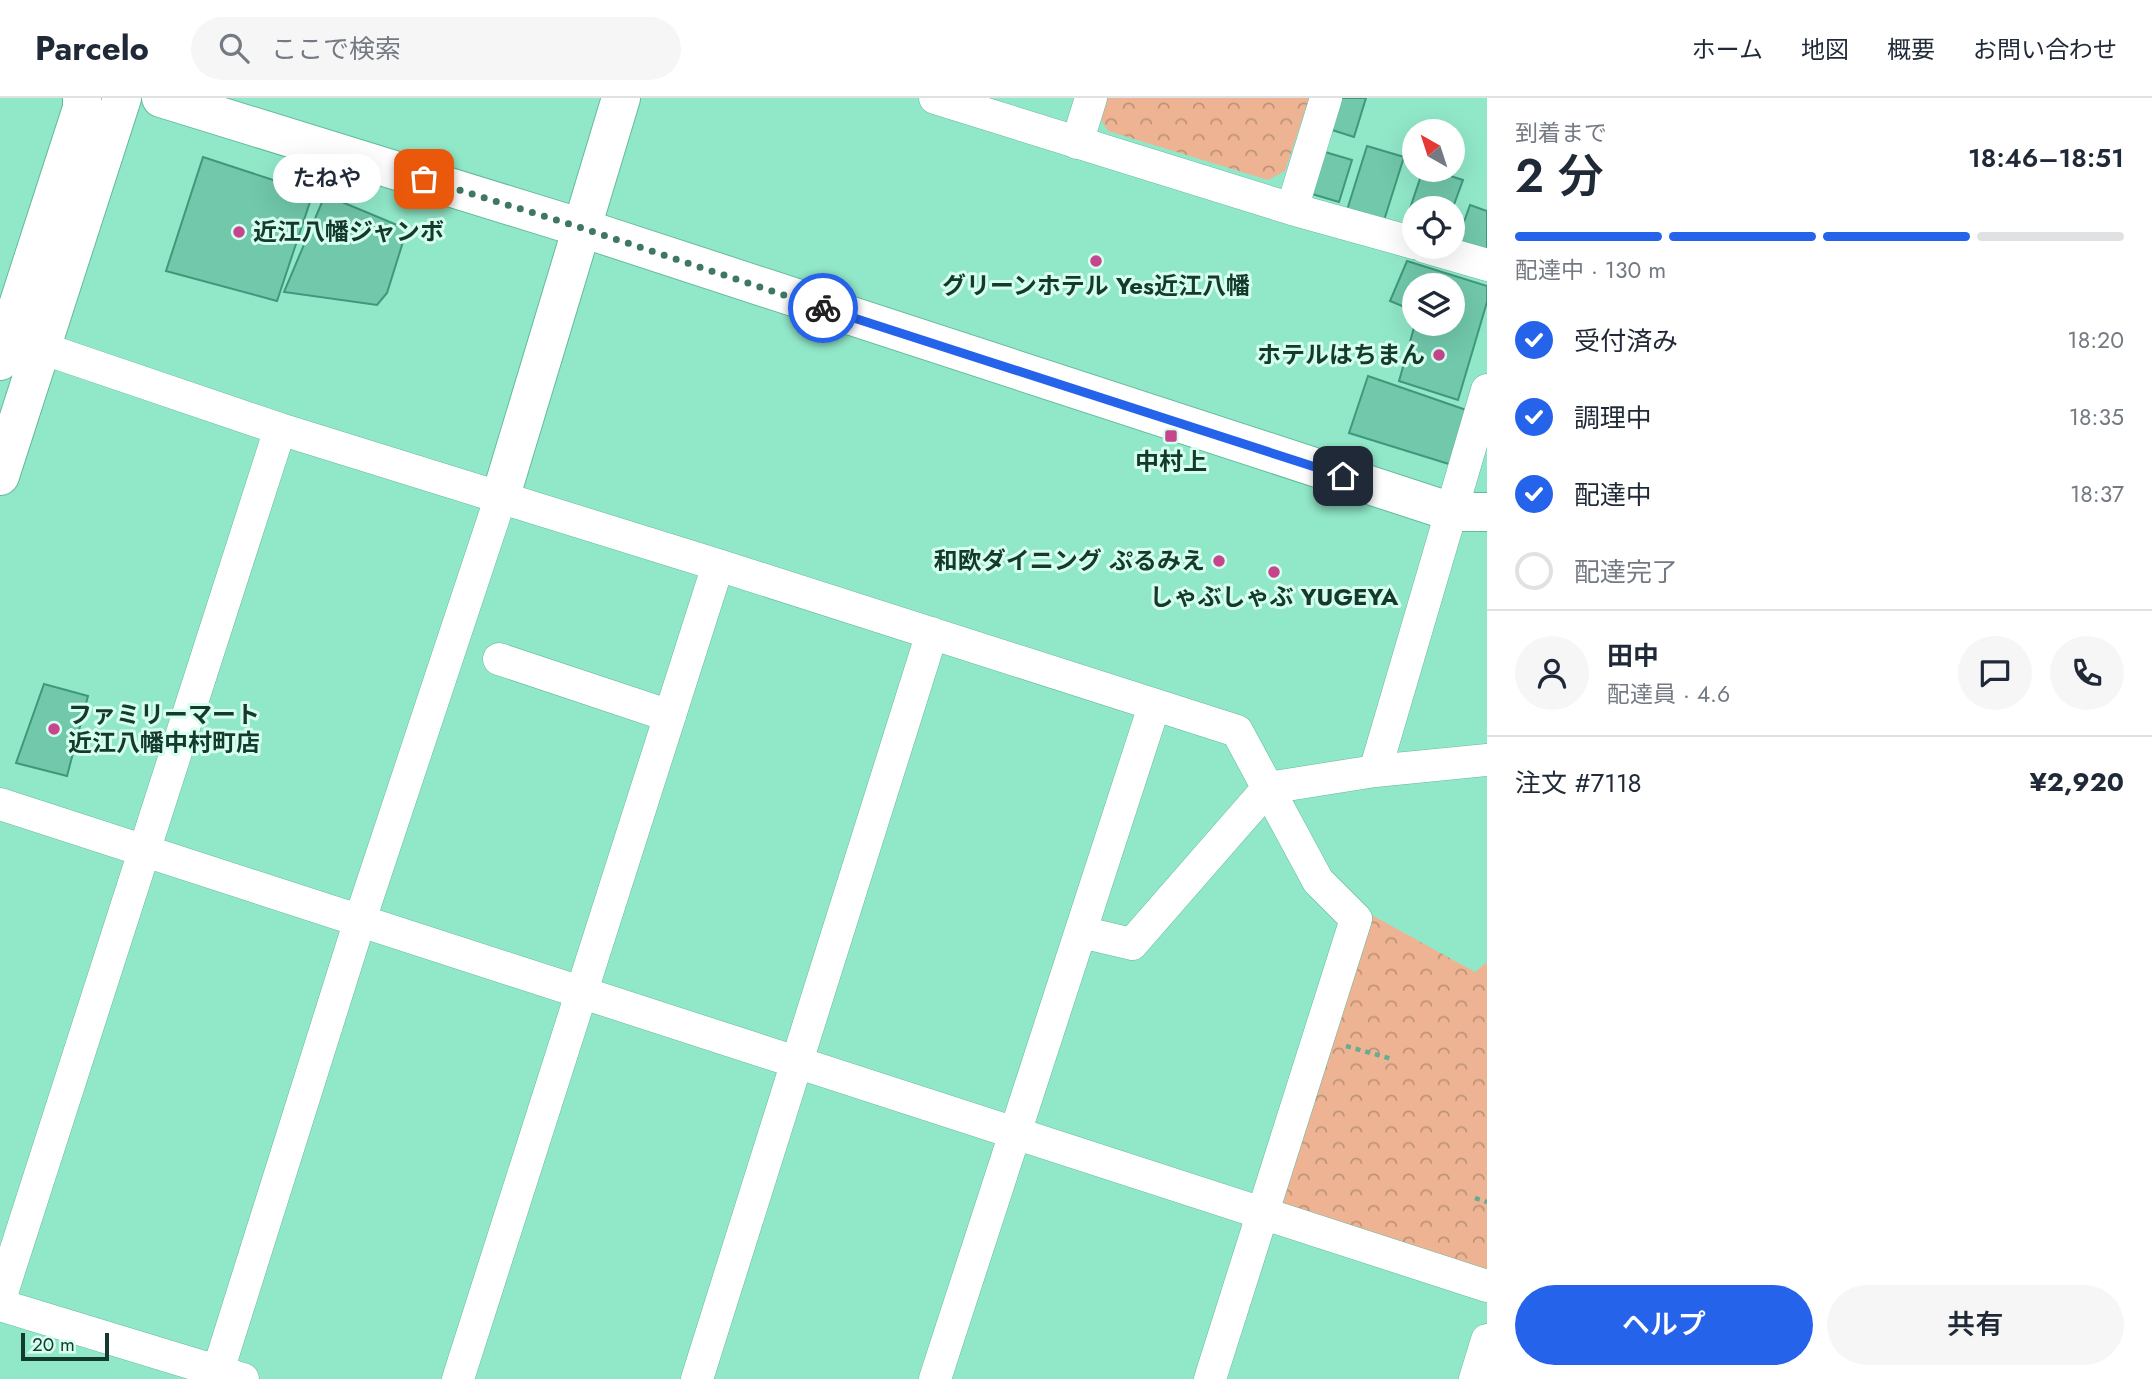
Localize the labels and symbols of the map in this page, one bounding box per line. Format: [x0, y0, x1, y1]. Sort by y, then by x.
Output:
north arrow [1402, 119, 1465, 182]
pin [394, 149, 454, 209]
callout: たねや [274, 154, 382, 204]
place label: 近江八幡ジャンボ [253, 214, 444, 249]
marker: 近江八幡ジャンボ [231, 224, 247, 240]
marker: グリーンホテル Yes近江八幡 [1088, 253, 1104, 269]
place label: グリーンホテル Yes近江八幡 [942, 268, 1250, 303]
courier [788, 273, 858, 343]
place label: ホテルはちまん [1257, 337, 1425, 372]
marker: ホテルはちまん [1431, 347, 1447, 363]
marker: 中村上 [1163, 428, 1179, 444]
place label: 中村上 [1135, 444, 1207, 479]
pin [1313, 446, 1373, 506]
place label: 和欧ダイニング ぷるみえ [934, 543, 1205, 578]
marker: 和欧ダイニング ぷるみえ [1211, 553, 1227, 569]
marker: しゃぶしゃぶ YUGEYA [1266, 564, 1282, 580]
place label: しゃぶしゃぶ YUGEYA [1150, 579, 1399, 614]
place label: ファミリーマート 近江八幡中村町店 [68, 697, 260, 760]
marker: ファミリーマート 近江八幡中村町店 [46, 721, 62, 737]
scale bar [21, 1330, 108, 1362]

